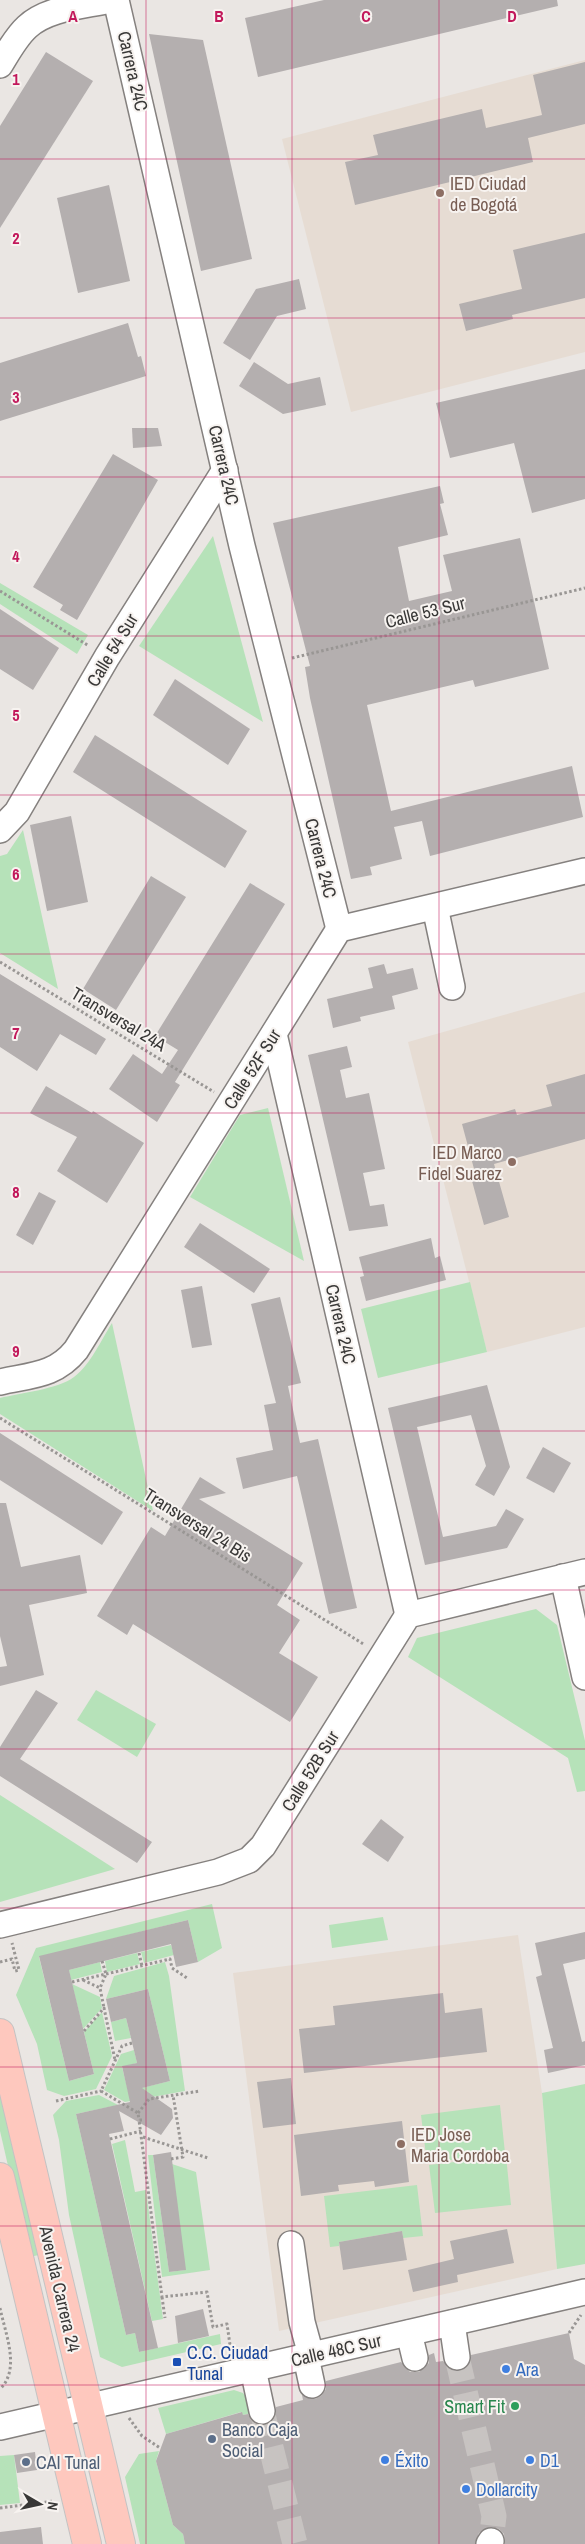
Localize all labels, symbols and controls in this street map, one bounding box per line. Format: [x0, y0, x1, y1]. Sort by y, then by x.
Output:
text: A [68, 5, 78, 27]
text: B [214, 5, 224, 27]
text: C [361, 5, 371, 27]
text: D [507, 5, 517, 27]
street label: Carrera 24C [112, 29, 154, 113]
text: 1 [12, 68, 20, 90]
place label: IED Ciudad de Bogotá [450, 171, 526, 217]
marker: IED Ciudad de Bogotá [434, 187, 446, 199]
text: 2 [12, 227, 20, 249]
text: 3 [12, 386, 20, 408]
street label: Carrera 24C [203, 423, 245, 507]
text: 4 [12, 545, 20, 567]
street label: Calle 53 Sur [383, 590, 468, 634]
street label: Calle 54 Sur [80, 609, 144, 691]
text: 5 [12, 704, 20, 726]
street label: Carrera 24C [299, 816, 343, 900]
text: 6 [12, 863, 20, 885]
street label: Transversal 24A [67, 981, 171, 1057]
text: 7 [12, 1022, 20, 1044]
street label: Calle 52F Sur [217, 1024, 287, 1114]
place label: IED Marco Fidel Suarez [418, 1140, 502, 1186]
marker: IED Marco Fidel Suarez [506, 1156, 518, 1168]
text: 8 [12, 1181, 20, 1203]
street label: Carrera 24C [320, 1282, 362, 1366]
text: 9 [12, 1340, 20, 1362]
street label: Transversal 24 Bis [139, 1482, 257, 1568]
street label: Calle 52B Sur [275, 1726, 345, 1816]
place label: IED Jose Maria Cordoba [411, 2122, 509, 2168]
marker: IED Jose Maria Cordoba [395, 2138, 407, 2150]
street label: Avenida Carrera 24 [33, 2223, 87, 2354]
street label: Calle 48C Sur [288, 2327, 384, 2373]
place label: C.C. Ciudad Tunal [187, 2340, 268, 2386]
marker: C.C. Ciudad Tunal [171, 2356, 183, 2368]
place label: Ara [515, 2357, 539, 2382]
marker: Ara [500, 2363, 512, 2375]
place label: Smart Fit [444, 2394, 505, 2419]
marker: Smart Fit [509, 2400, 521, 2412]
place label: Banco Caja Social [222, 2417, 298, 2463]
marker: Banco Caja Social [206, 2433, 218, 2445]
place label: Éxito [395, 2448, 429, 2473]
place label: D1 [540, 2448, 560, 2473]
place label: CAI Tunal [36, 2450, 100, 2475]
marker: Éxito [379, 2454, 391, 2466]
marker: D1 [524, 2454, 536, 2466]
marker: CAI Tunal [20, 2456, 32, 2468]
place label: Dollarcity [476, 2477, 538, 2502]
north arrow [15, 2479, 65, 2529]
marker: Dollarcity [460, 2483, 472, 2495]
text: N [43, 2501, 62, 2512]

